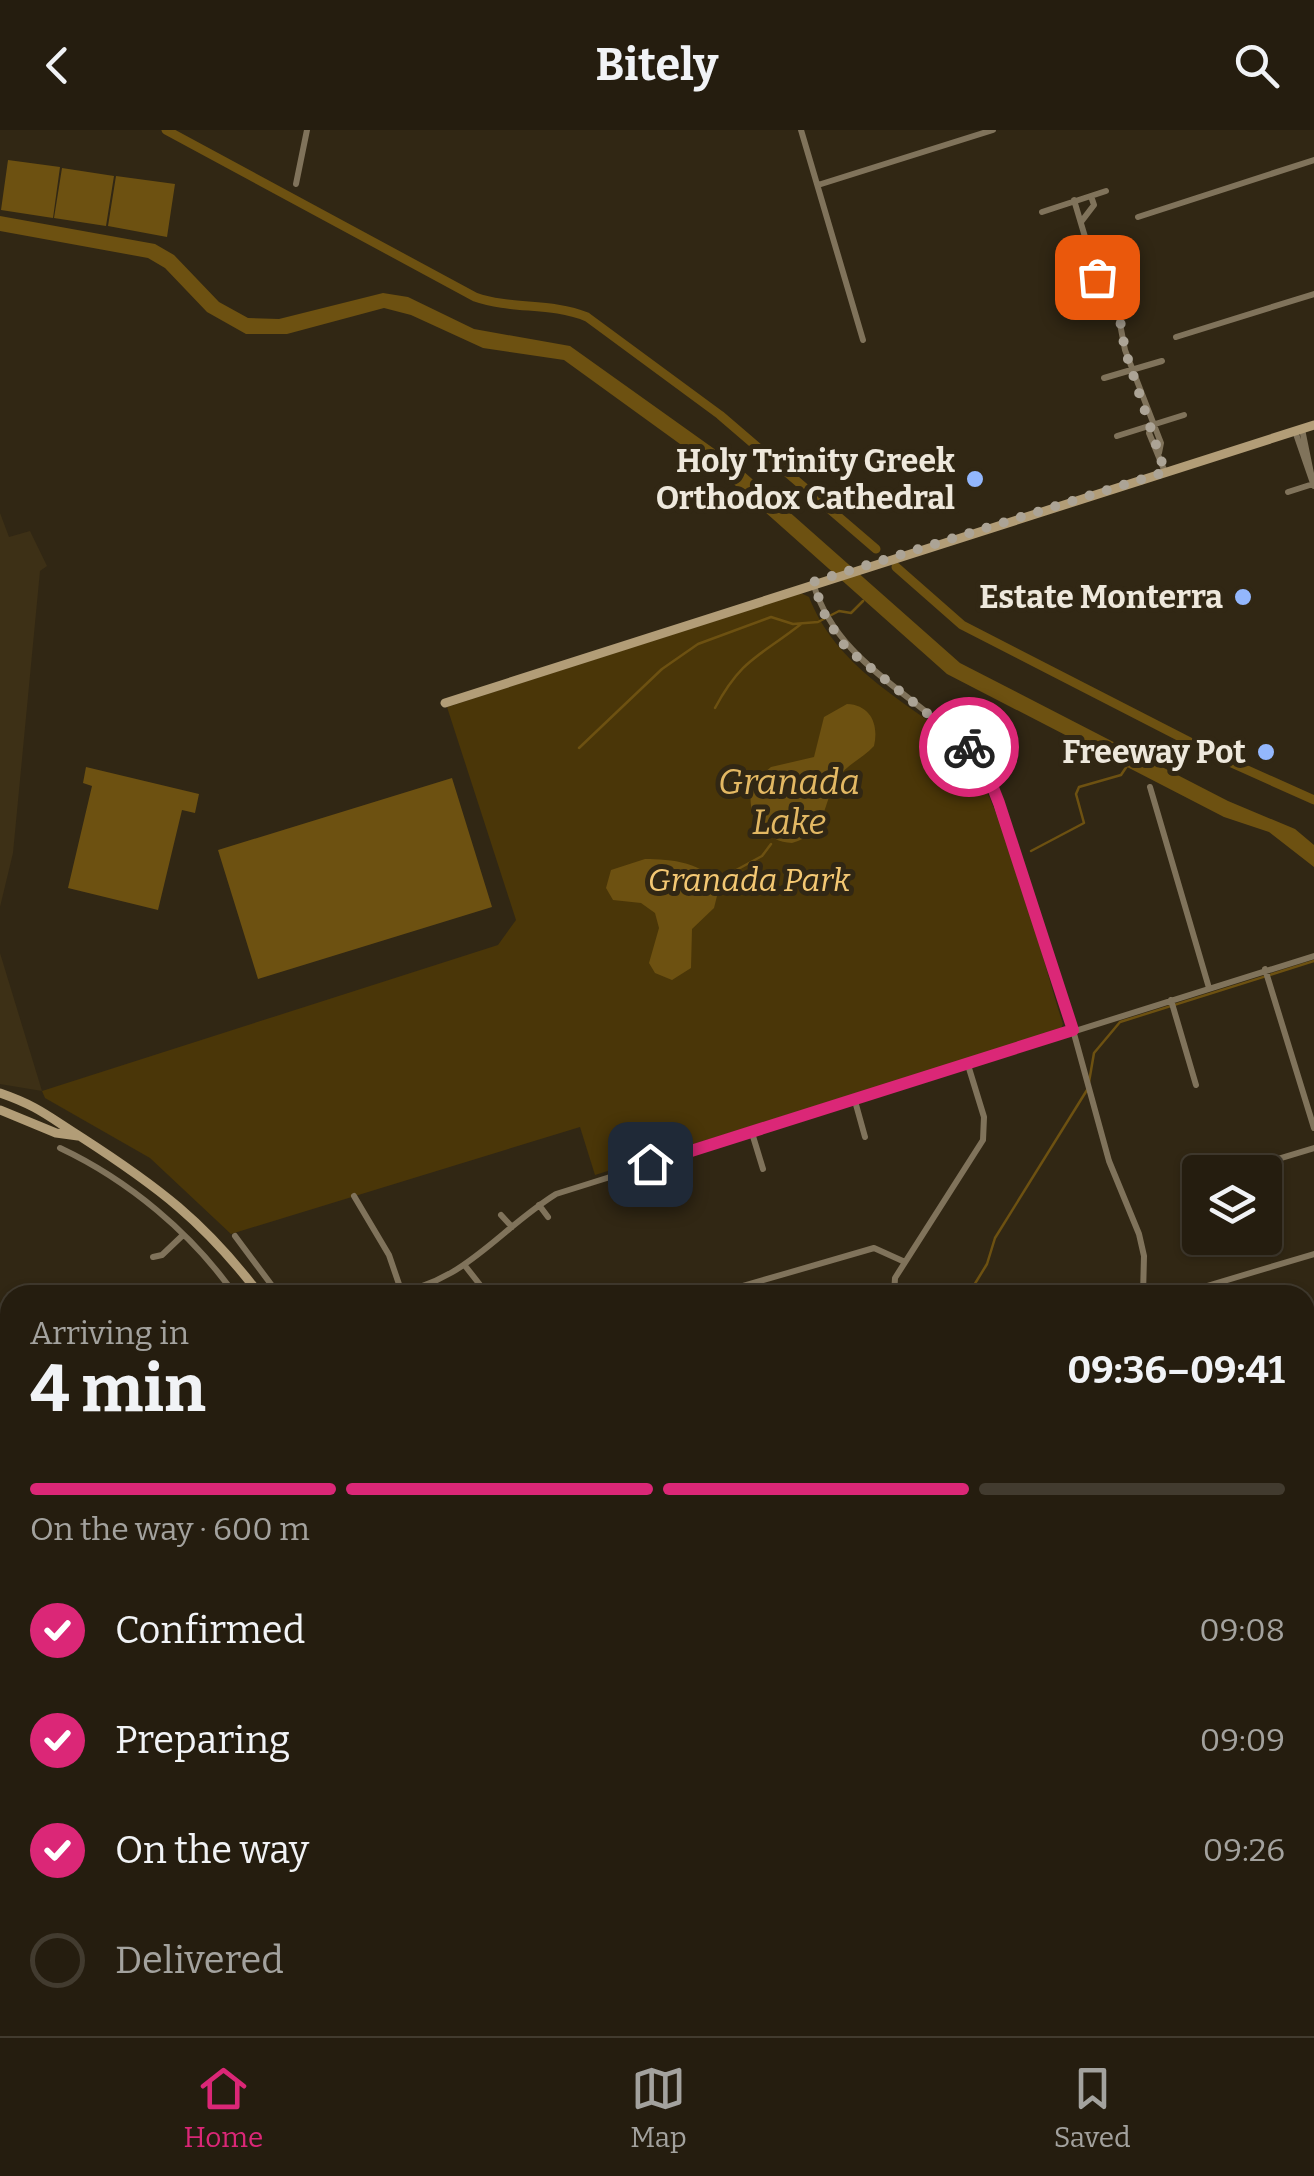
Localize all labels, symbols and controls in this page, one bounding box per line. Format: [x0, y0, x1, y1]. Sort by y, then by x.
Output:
icon: back [30, 38, 85, 93]
text: Bitely [596, 38, 718, 92]
icon: search [1229, 38, 1284, 93]
pin [1055, 235, 1140, 320]
icon: bag [1070, 250, 1125, 305]
place label: Holy Trinity Greek Orthodox Cathedral [656, 442, 955, 517]
marker: Holy Trinity Greek Orthodox Cathedral [964, 468, 986, 490]
place label: Estate Monterra [979, 578, 1223, 616]
marker: Estate Monterra [1232, 586, 1254, 608]
courier [919, 697, 1019, 797]
icon: bike [942, 720, 997, 775]
place label: Freeway Pot [1062, 733, 1246, 771]
marker: Freeway Pot [1255, 741, 1277, 763]
water label: Granada Lake [718, 761, 860, 843]
park label: Granada Park [648, 861, 851, 899]
pin [608, 1122, 693, 1207]
icon: home [623, 1137, 678, 1192]
map controls [1182, 1155, 1282, 1255]
button: layers [1182, 1155, 1282, 1255]
text: Arriving in [30, 1314, 189, 1352]
text: 09:36–09:41 [1067, 1347, 1285, 1393]
text: 4 min [30, 1350, 206, 1428]
text: On the way · 600 m [30, 1510, 310, 1548]
icon: check [30, 1603, 85, 1658]
text: Confirmed [115, 1607, 305, 1653]
text: 09:08 [1199, 1611, 1285, 1649]
icon: check [30, 1713, 85, 1768]
text: Preparing [115, 1717, 290, 1763]
text: 09:09 [1200, 1721, 1285, 1759]
icon: check [30, 1823, 85, 1878]
text: On the way [115, 1827, 309, 1873]
text: 09:26 [1203, 1831, 1285, 1869]
text: Delivered [115, 1937, 284, 1983]
tab: Home [183, 2061, 263, 2154]
tab: Map [630, 2061, 687, 2154]
tab: Saved [1054, 2061, 1131, 2154]

